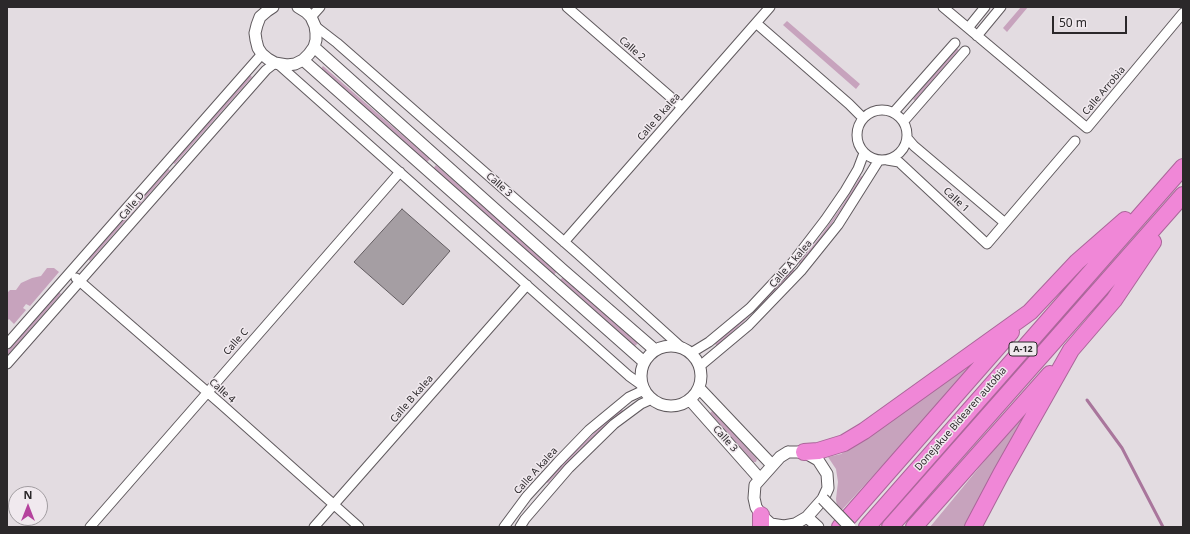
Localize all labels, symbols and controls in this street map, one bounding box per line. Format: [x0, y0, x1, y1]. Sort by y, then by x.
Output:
scale bar [1054, 8, 1129, 34]
text: 50 m [1059, 14, 1087, 31]
street label: Calle 2 [616, 34, 648, 64]
street label: Calle Arrobia [1080, 64, 1128, 118]
street label: Calle B kalea [635, 91, 683, 143]
street label: Calle 3 [483, 170, 515, 200]
street label: Calle 1 [941, 185, 971, 215]
street label: Calle D [117, 190, 147, 222]
street label: Calle A kalea [767, 238, 815, 290]
street label: Calle C [221, 326, 251, 358]
road number: A-12 [1009, 342, 1037, 356]
street label: Donejakue Bidearen autobia [913, 365, 1009, 473]
street label: Calle B kalea [388, 373, 436, 425]
street label: Calle 4 [206, 376, 238, 406]
street label: Calle 3 [710, 423, 740, 455]
street label: Calle A kalea [512, 445, 560, 497]
north arrow [8, 486, 48, 526]
text: N [24, 487, 32, 502]

